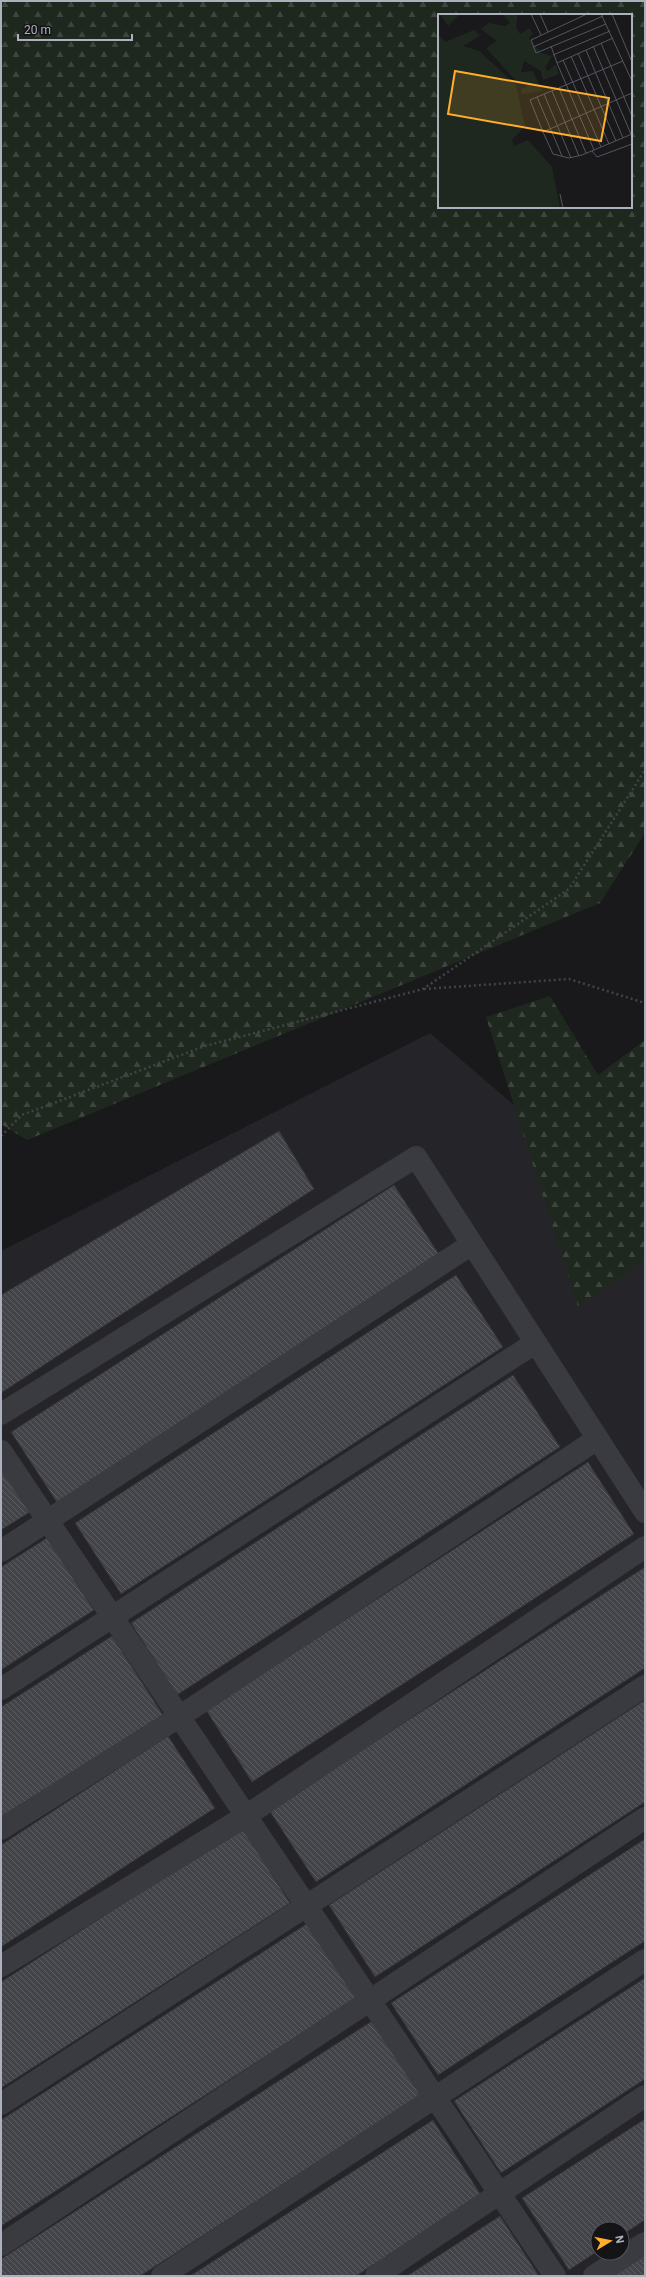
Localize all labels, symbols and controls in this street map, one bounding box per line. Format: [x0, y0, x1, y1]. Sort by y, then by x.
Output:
inset map [438, 14, 632, 208]
scale bar [18, 16, 132, 42]
text: 20 m [24, 23, 51, 37]
north arrow [590, 2221, 630, 2261]
text: N [612, 2234, 626, 2245]

